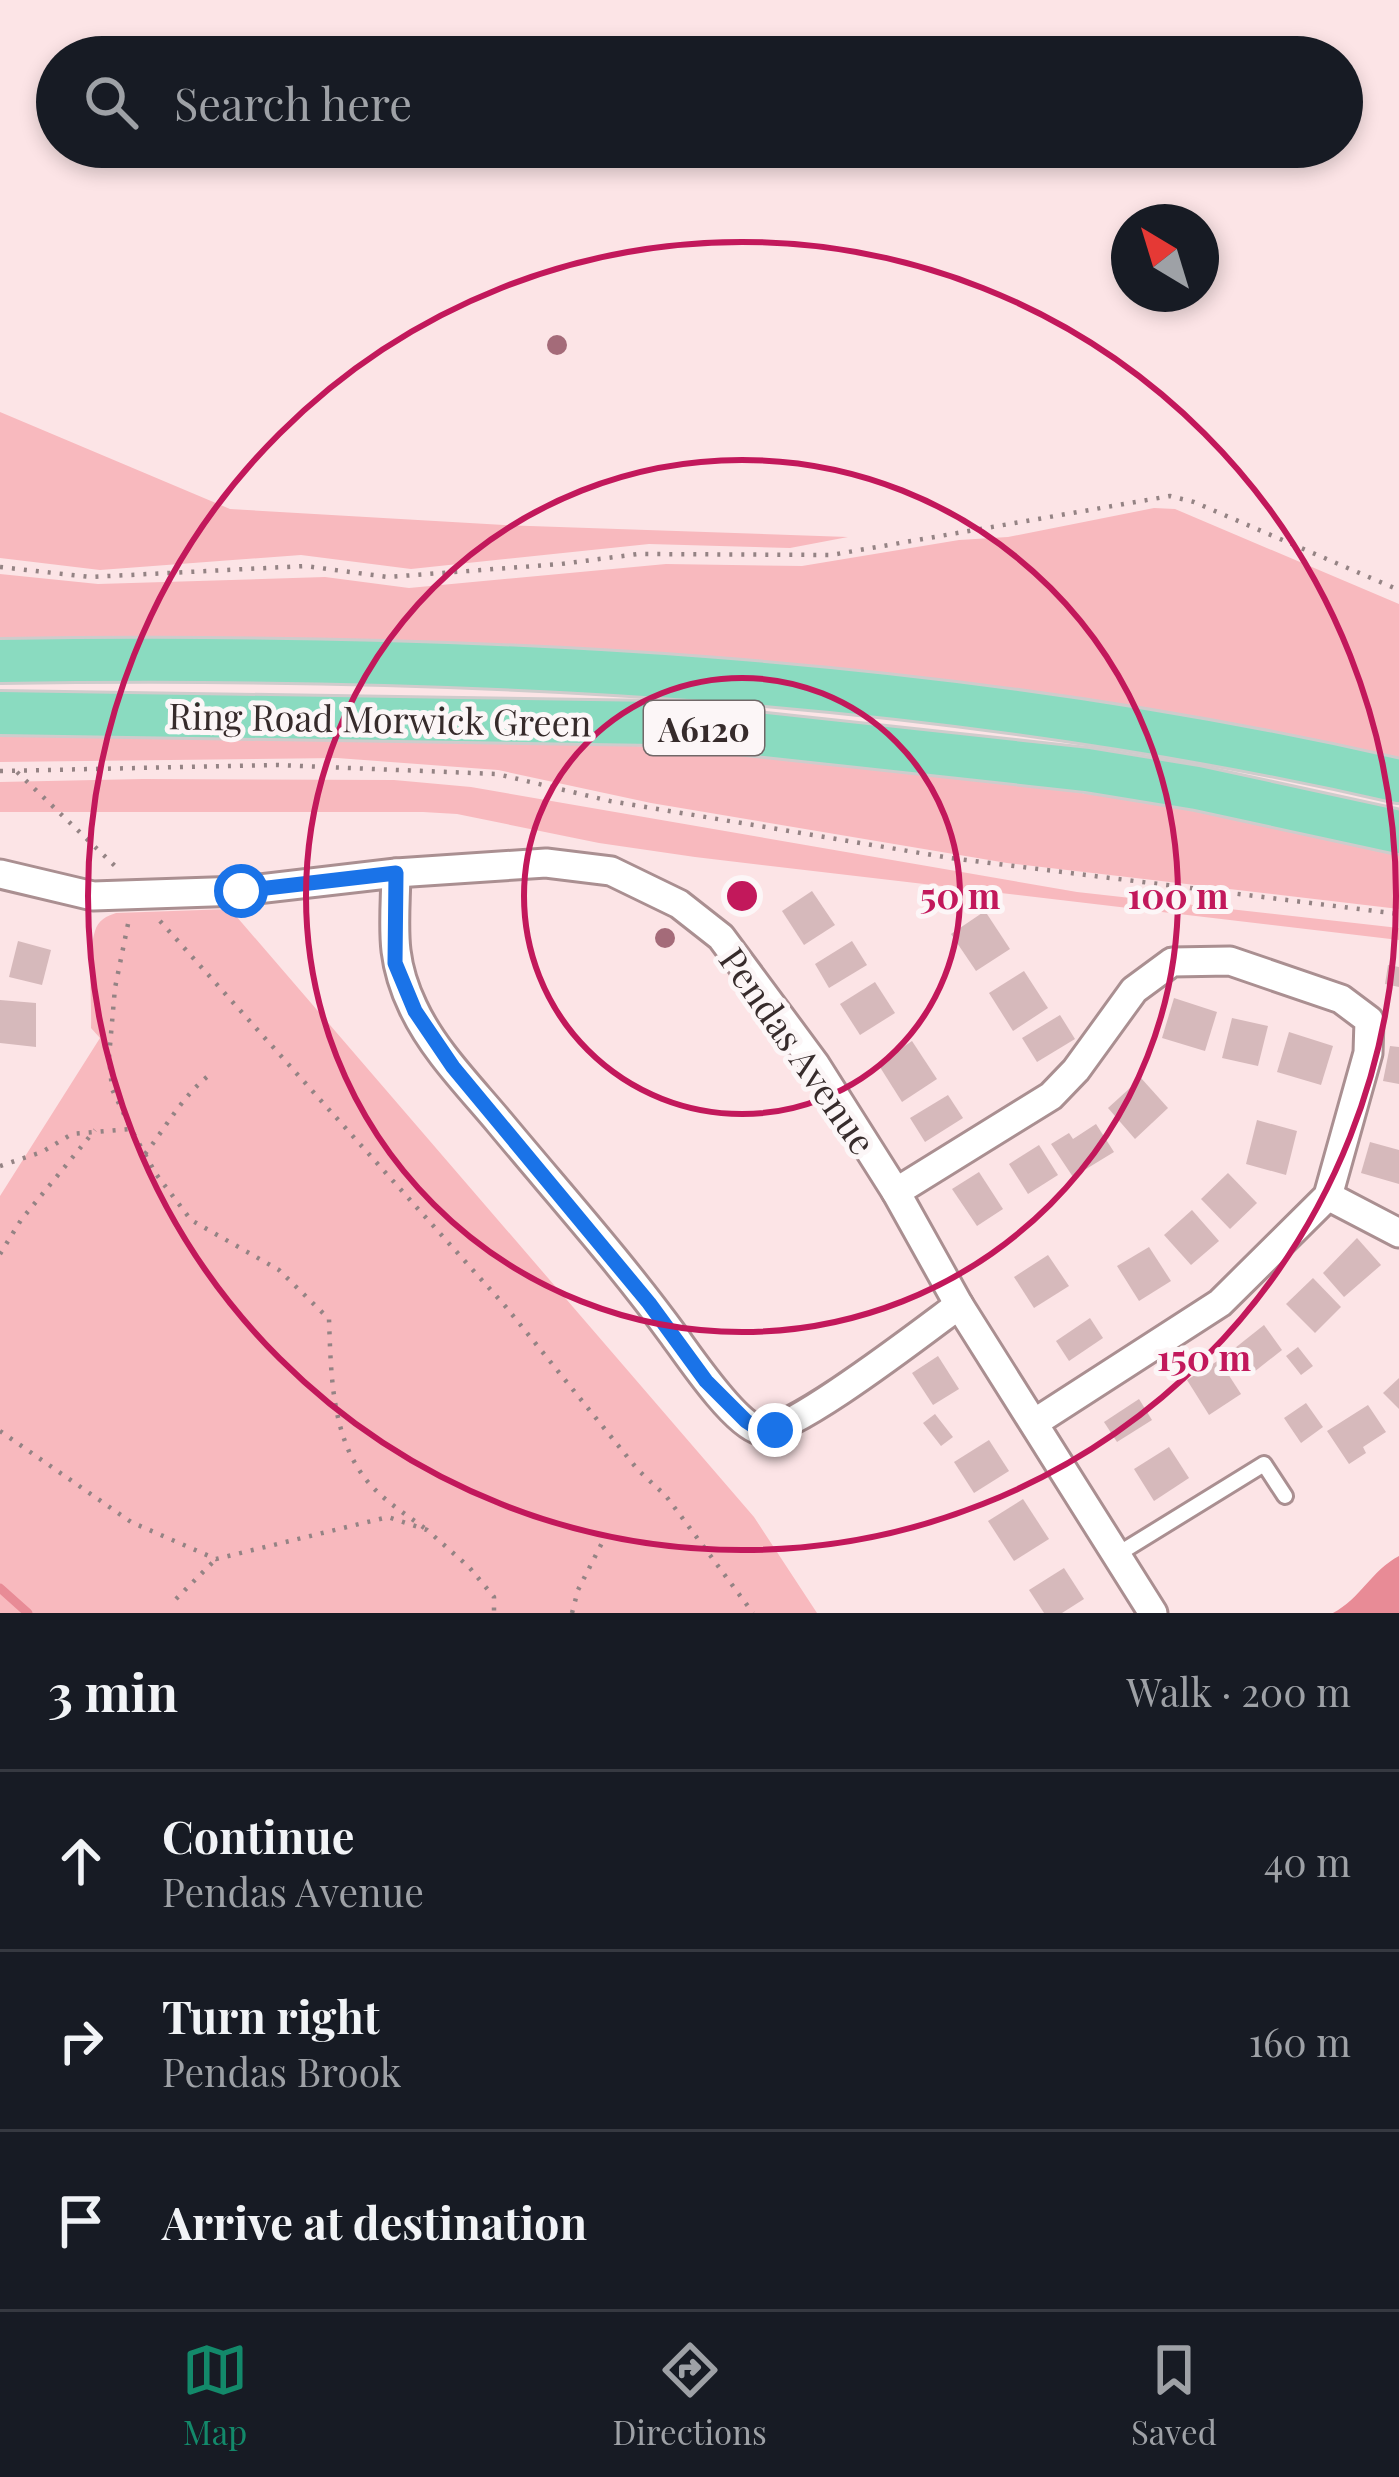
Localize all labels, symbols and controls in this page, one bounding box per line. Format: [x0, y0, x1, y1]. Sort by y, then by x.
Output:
search box [36, 36, 1363, 168]
icon: search [78, 69, 144, 135]
text: Search here [174, 72, 412, 132]
north arrow [1111, 204, 1219, 312]
street label: Ring Road Morwick Green [168, 690, 592, 746]
road number: A6120 [644, 701, 764, 755]
route start [214, 864, 268, 918]
text: 50 m [920, 870, 1001, 918]
text: 100 m [1127, 870, 1229, 918]
centre of rings [721, 875, 763, 917]
street label: Pendas Avenue [710, 937, 888, 1163]
text: 150 m [1157, 1332, 1251, 1380]
route end [748, 1403, 802, 1457]
text: 3 min [48, 1657, 178, 1725]
text: Walk · 200 m [1127, 1665, 1351, 1717]
text: Continue [162, 1805, 354, 1865]
icon: ahead [48, 1828, 114, 1894]
text: 40 m [1264, 1835, 1351, 1887]
text: Pendas Avenue [162, 1865, 424, 1917]
text: Turn right [162, 1985, 380, 2045]
icon: right [48, 2008, 114, 2074]
text: 160 m [1249, 2015, 1351, 2067]
text: Pendas Brook [162, 2045, 401, 2097]
icon: arrive [48, 2188, 114, 2254]
text: Arrive at destination [162, 2191, 587, 2251]
tab: Map [182, 2337, 248, 2453]
tab: Directions [612, 2337, 767, 2453]
tab: Saved [1131, 2337, 1217, 2453]

